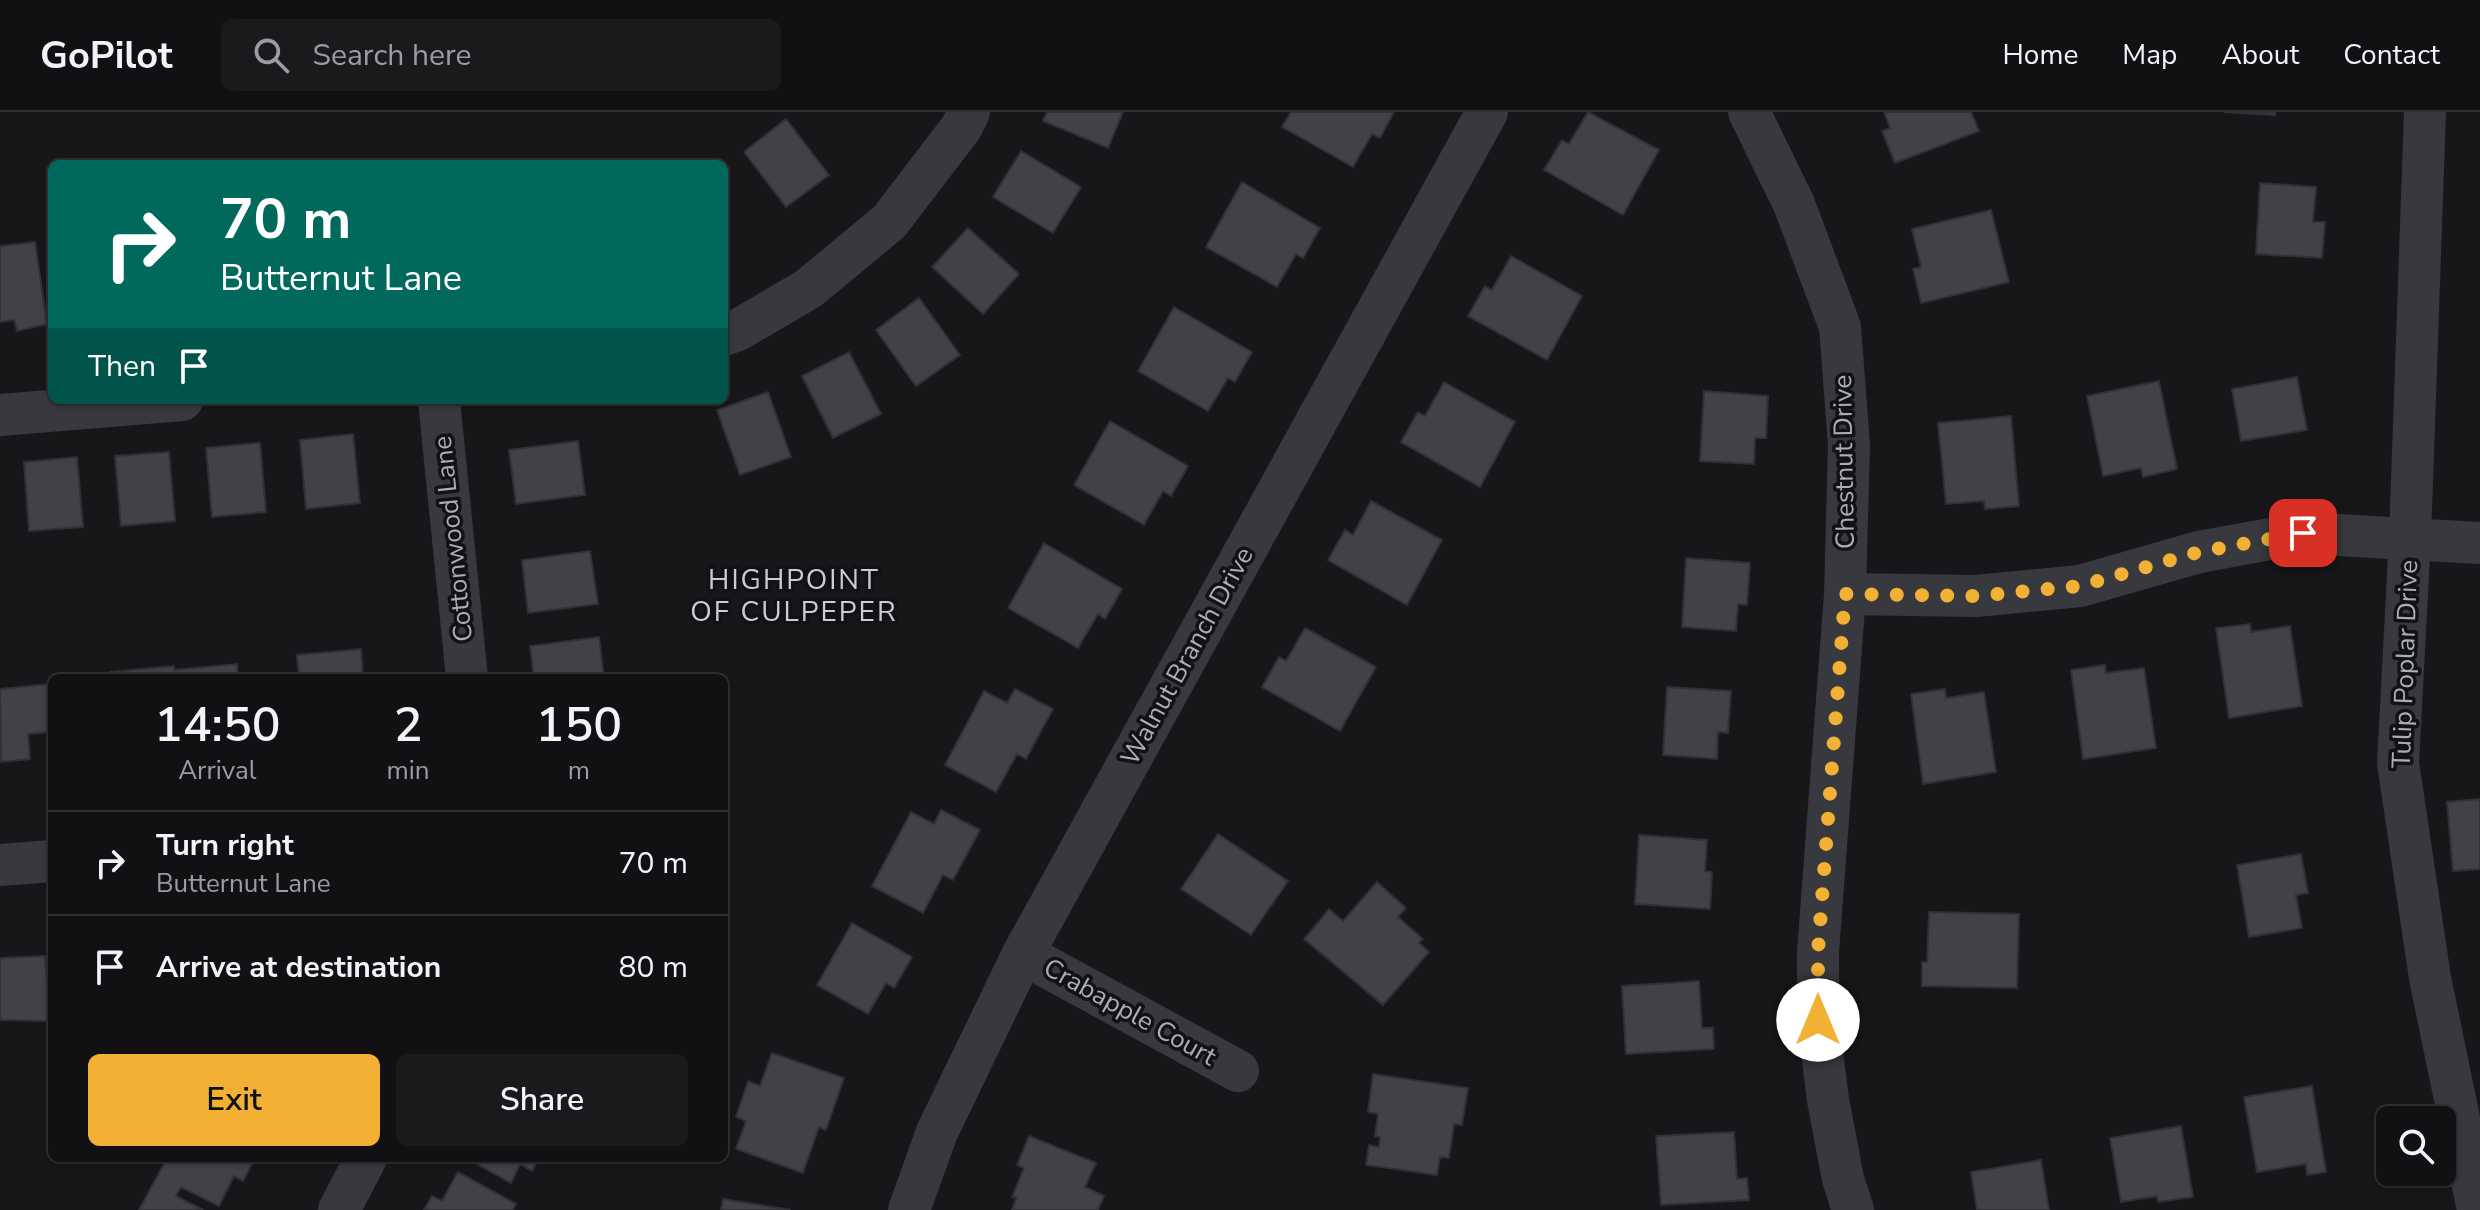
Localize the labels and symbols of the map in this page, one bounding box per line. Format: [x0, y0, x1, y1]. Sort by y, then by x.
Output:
street label: Chestnut Drive [1825, 375, 1863, 549]
street label: Cottonwood Lane [425, 434, 481, 644]
pin [2269, 499, 2337, 567]
street label: Walnut Branch Drive [1112, 541, 1262, 771]
street label: Tulip Poplar Drive [2384, 559, 2426, 769]
district label: HIGHPOINT OF CULPEPER [690, 561, 898, 631]
street label: Crabapple Court [1037, 950, 1223, 1074]
position arrow [1776, 978, 1860, 1062]

